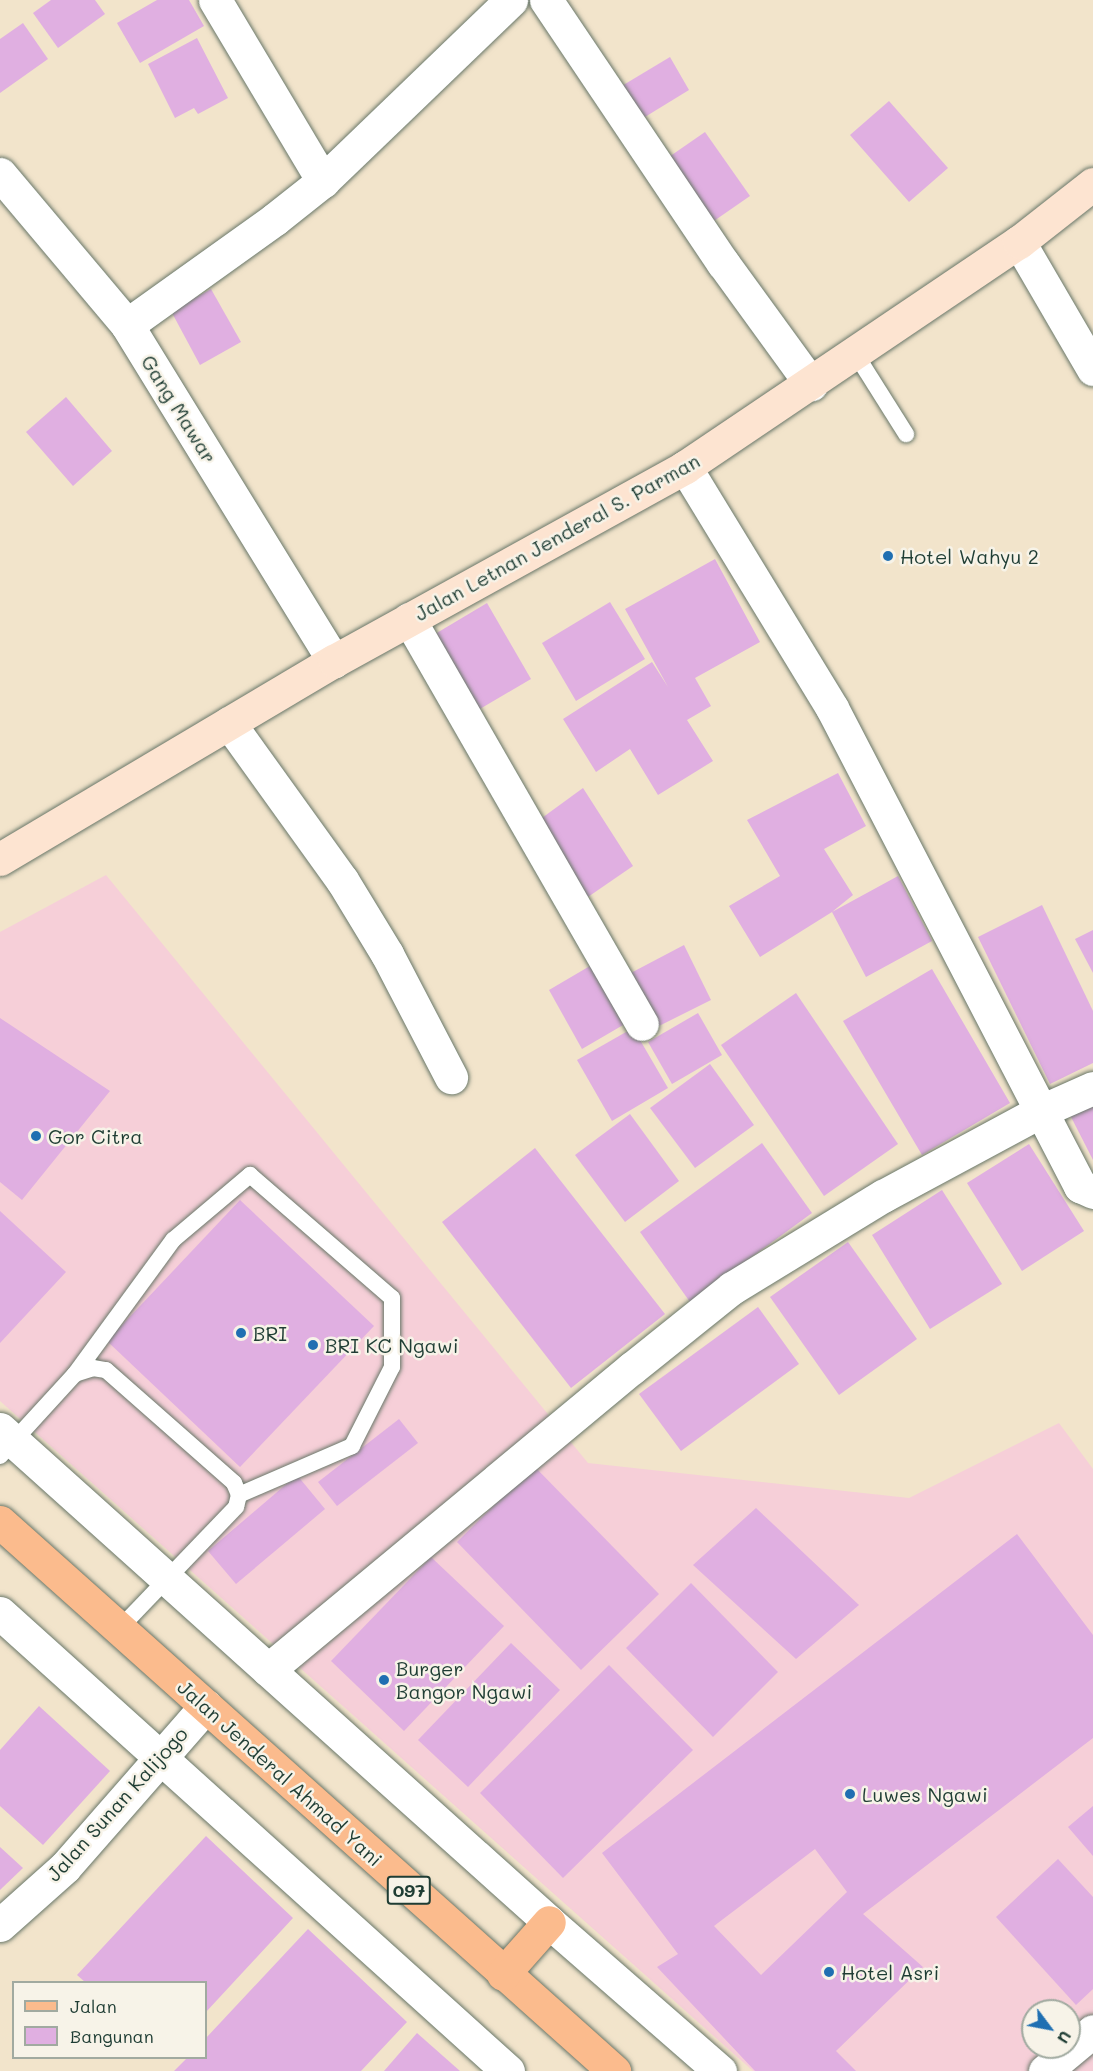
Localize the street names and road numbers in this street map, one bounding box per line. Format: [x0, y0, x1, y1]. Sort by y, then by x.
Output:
street label: Gang Mawar [136, 351, 222, 467]
street label: Jalan Letnan Jenderal S. Parman [410, 448, 704, 626]
street label: Jalan Jenderal Ahmad Yani [173, 1675, 387, 1871]
street label: Jalan Sunan Kalijogo [41, 1722, 193, 1886]
road number: 097 [386, 1875, 432, 1905]

